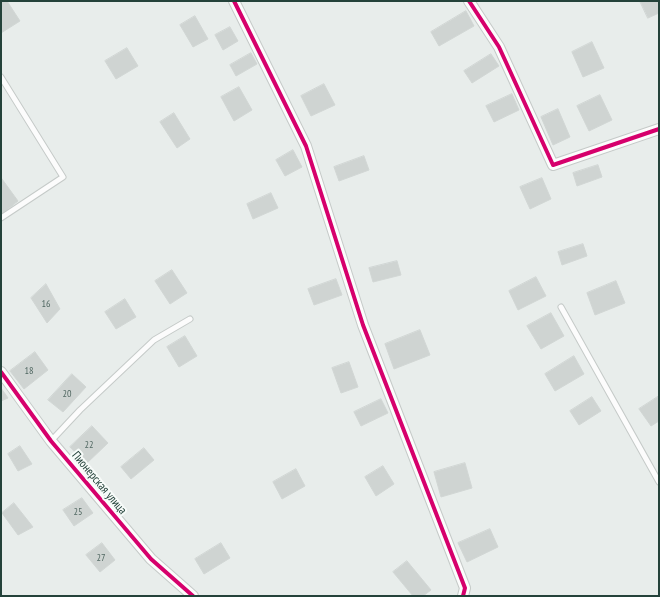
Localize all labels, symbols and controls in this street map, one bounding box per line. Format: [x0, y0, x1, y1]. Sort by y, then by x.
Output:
house number: 16 [42, 298, 50, 310]
house number: 18 [25, 365, 33, 377]
house number: 20 [63, 388, 71, 400]
house number: 22 [85, 439, 93, 451]
street label: Пионерская улица [69, 449, 129, 517]
house number: 25 [74, 506, 82, 518]
house number: 27 [97, 552, 105, 564]

